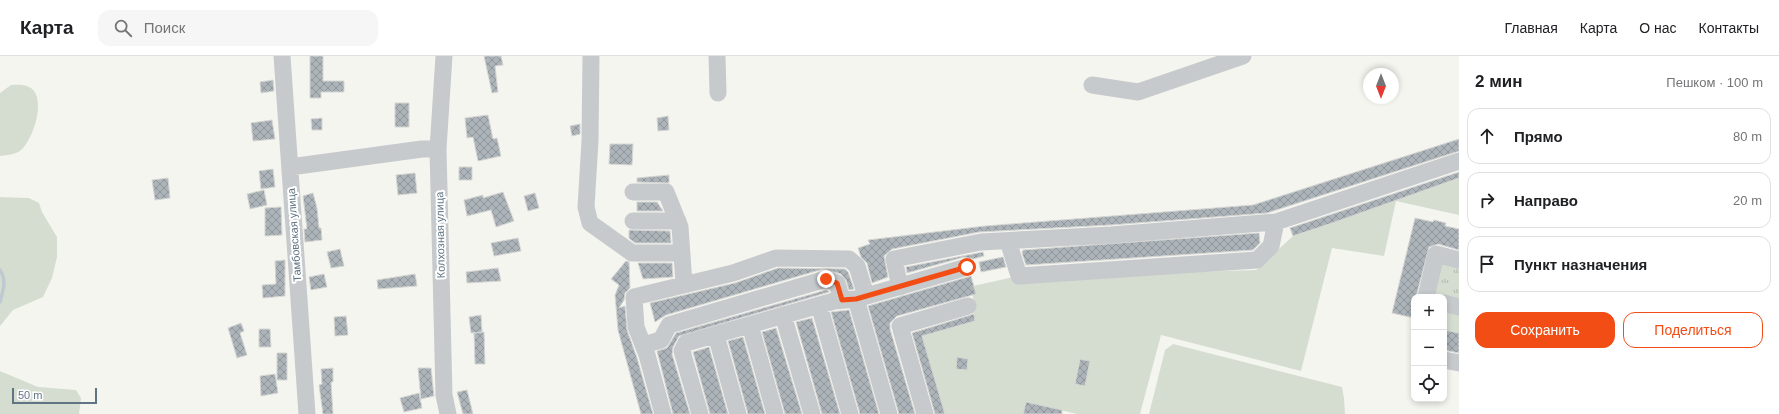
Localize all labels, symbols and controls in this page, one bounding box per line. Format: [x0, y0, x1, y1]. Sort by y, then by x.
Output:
search box [98, 10, 378, 46]
text: Карта [20, 17, 74, 38]
icon: search [112, 17, 134, 39]
text: Поиск [144, 19, 185, 36]
text: Главная [1504, 20, 1558, 36]
text: Карта [1580, 20, 1617, 36]
text: О нас [1639, 20, 1677, 36]
text: Контакты [1699, 20, 1759, 36]
north arrow [1363, 68, 1399, 104]
text: 2 мин [1475, 72, 1522, 91]
text: Пешком · 100 m [1666, 75, 1763, 90]
icon: ahead [1476, 125, 1498, 147]
text: Прямо [1514, 128, 1563, 145]
text: 80 m [1733, 129, 1762, 144]
street label: Тамбовская улица [285, 187, 303, 282]
icon: right [1476, 189, 1498, 211]
street label: Колхозная улица [433, 191, 447, 278]
text: Направо [1514, 192, 1578, 209]
text: 20 m [1733, 193, 1762, 208]
icon: arrive [1476, 253, 1498, 275]
text: Пункт назначения [1514, 256, 1647, 273]
route start [958, 258, 976, 276]
route end [817, 270, 835, 288]
map controls [1411, 294, 1447, 402]
button: + [1411, 294, 1447, 330]
button: Сохранить [1475, 312, 1615, 348]
button: Поделиться [1623, 312, 1763, 348]
button: − [1411, 330, 1447, 366]
button: locate [1411, 366, 1447, 402]
scale bar [12, 386, 97, 405]
text: 50 m [18, 389, 42, 401]

